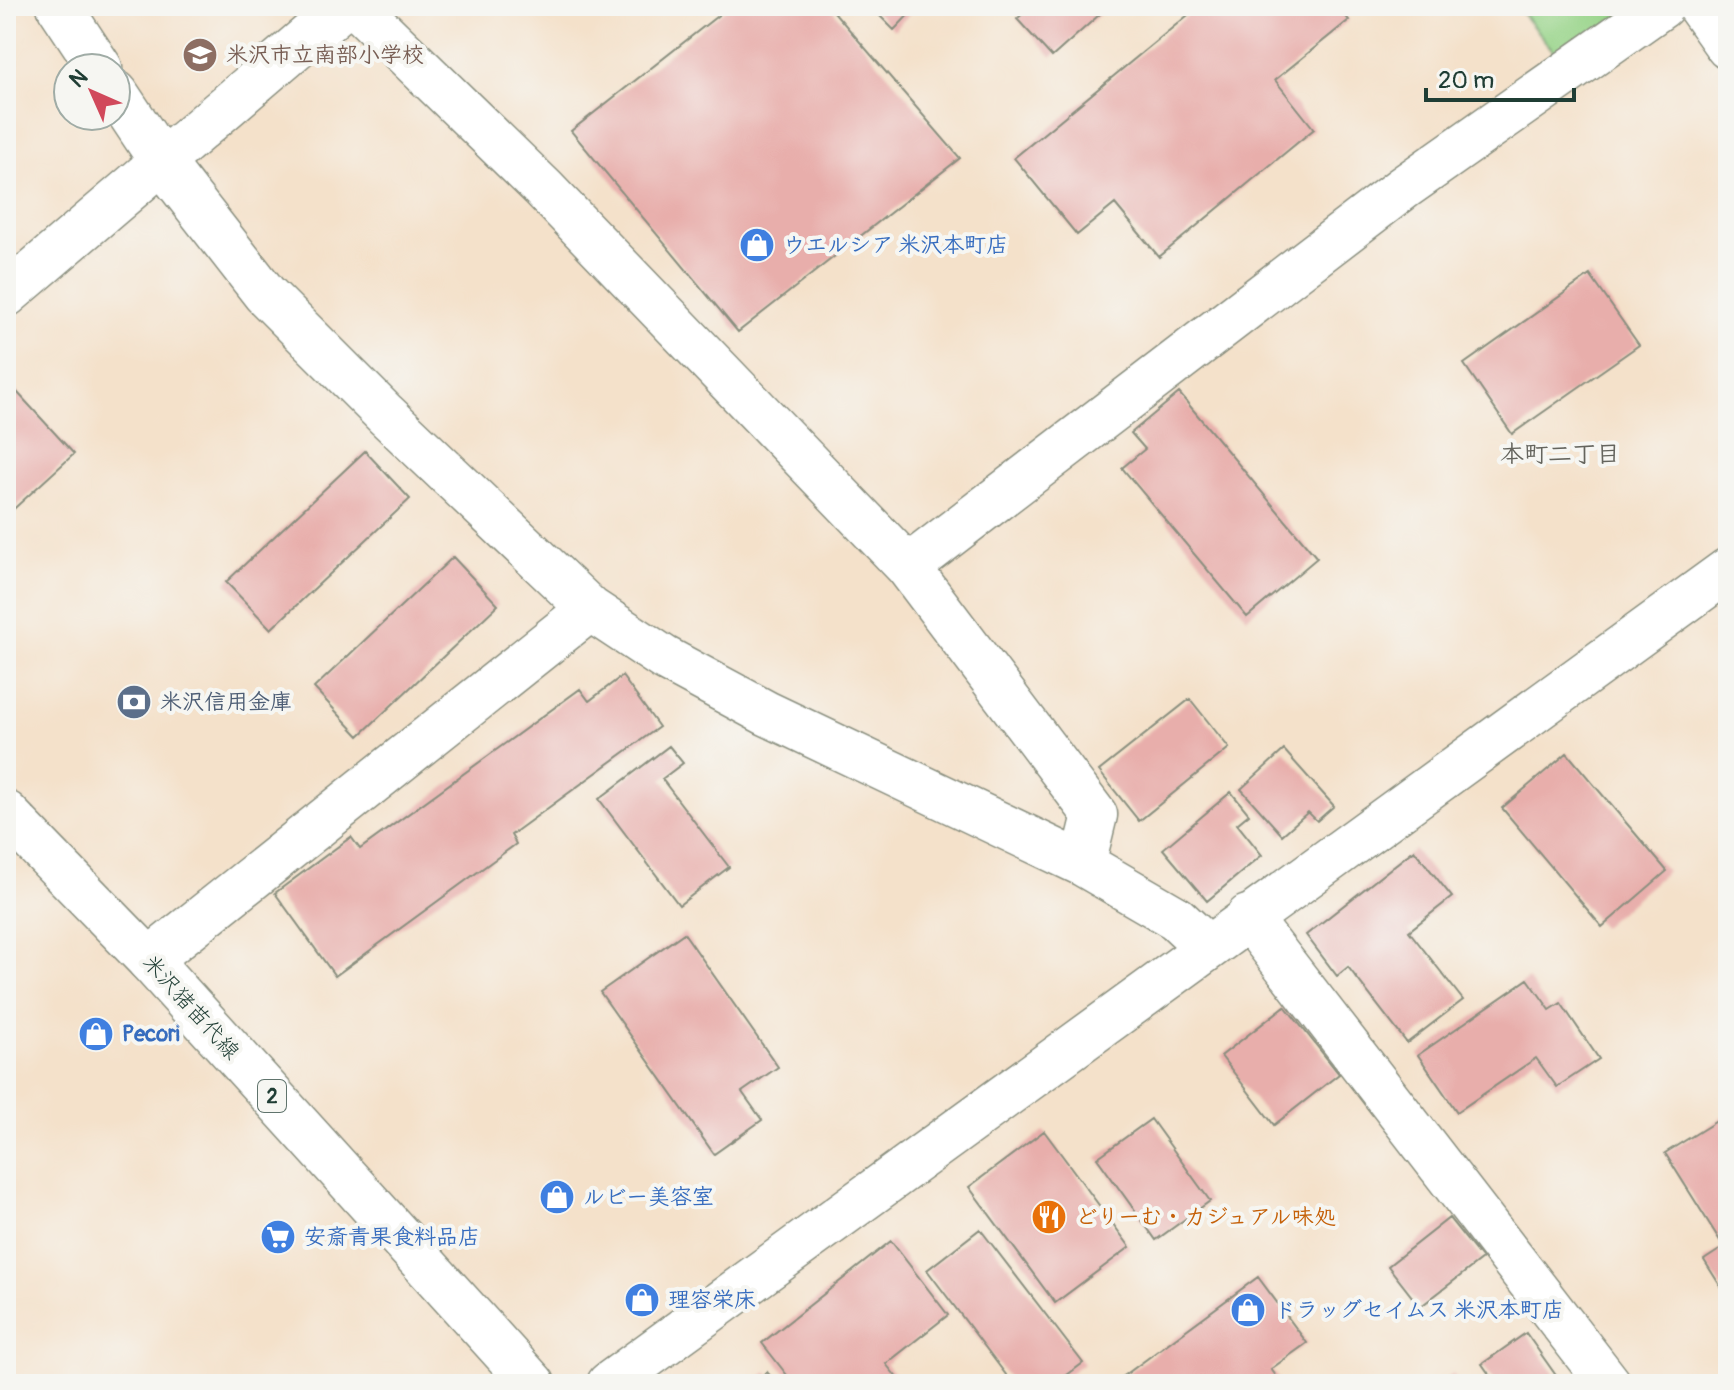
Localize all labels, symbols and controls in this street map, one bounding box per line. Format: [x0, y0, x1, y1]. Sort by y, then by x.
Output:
school or university icon: 米沢市立南部小学校 [181, 36, 219, 74]
place label: 米沢市立南部小学校 [226, 41, 424, 69]
north arrow [52, 52, 132, 132]
scale bar [1426, 52, 1574, 102]
text: N [63, 63, 94, 94]
text: 20 m [1438, 66, 1494, 95]
shop icon: ウエルシア 米沢本町店 [738, 226, 776, 264]
place label: ウエルシア 米沢本町店 [783, 231, 1008, 259]
district label: 本町二丁目 [1500, 440, 1620, 469]
bank icon: 米沢信用金庫 [115, 683, 153, 721]
place label: 米沢信用金庫 [160, 688, 292, 716]
street label: 米沢猪苗代線 [136, 949, 246, 1065]
shop icon: Pecori [77, 1015, 115, 1053]
place label: Pecori [122, 1020, 180, 1048]
road number: 2 [258, 1080, 286, 1112]
shop icon: ルビー美容室 [538, 1178, 576, 1216]
place label: ルビー美容室 [583, 1183, 714, 1211]
restaurant icon: どりーむ・カジュアル味処 [1030, 1198, 1068, 1236]
place label: どりーむ・カジュアル味処 [1075, 1203, 1336, 1231]
supermarket icon: 安斎青果食料品店 [259, 1218, 297, 1256]
place label: 安斎青果食料品店 [304, 1223, 480, 1251]
shop icon: 理容栄床 [623, 1281, 661, 1319]
place label: 理容栄床 [668, 1286, 756, 1314]
shop icon: ドラッグセイムス 米沢本町店 [1229, 1291, 1267, 1329]
place label: ドラッグセイムス 米沢本町店 [1274, 1296, 1564, 1324]

